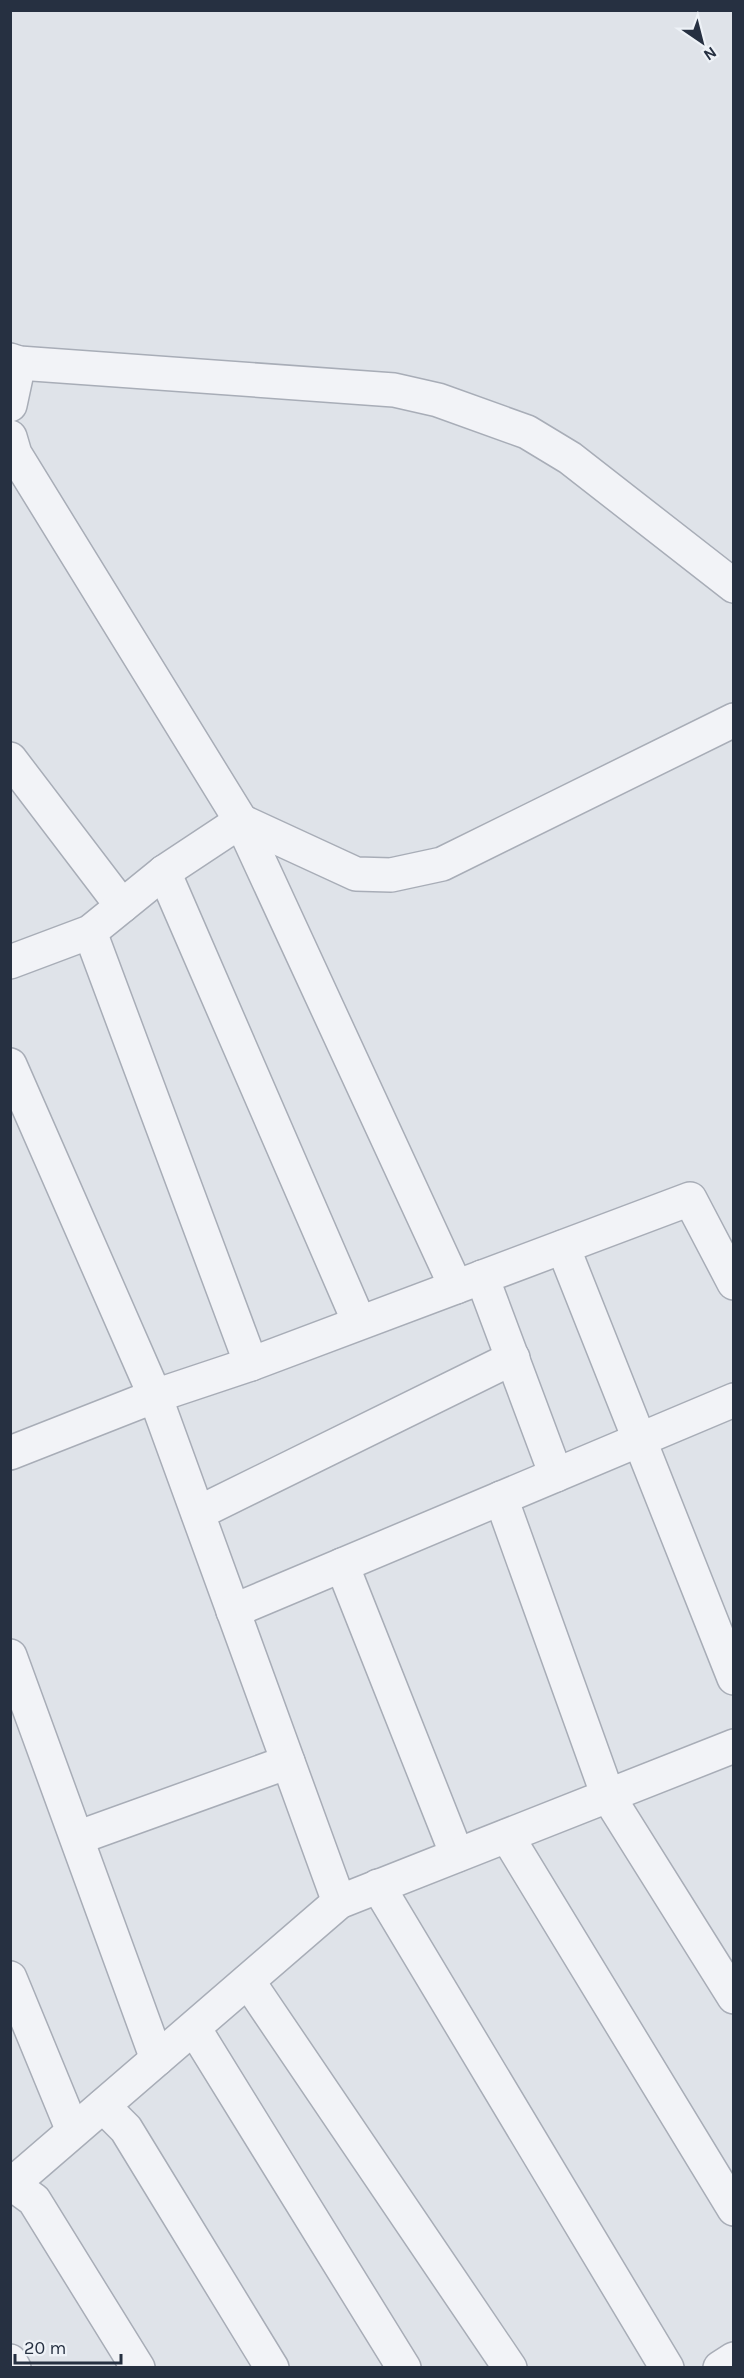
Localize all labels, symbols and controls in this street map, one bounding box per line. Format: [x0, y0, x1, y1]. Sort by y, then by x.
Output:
north arrow [672, 12, 732, 72]
text: N [700, 43, 720, 65]
scale bar [15, 2327, 122, 2365]
text: 20 m [24, 2337, 66, 2359]

